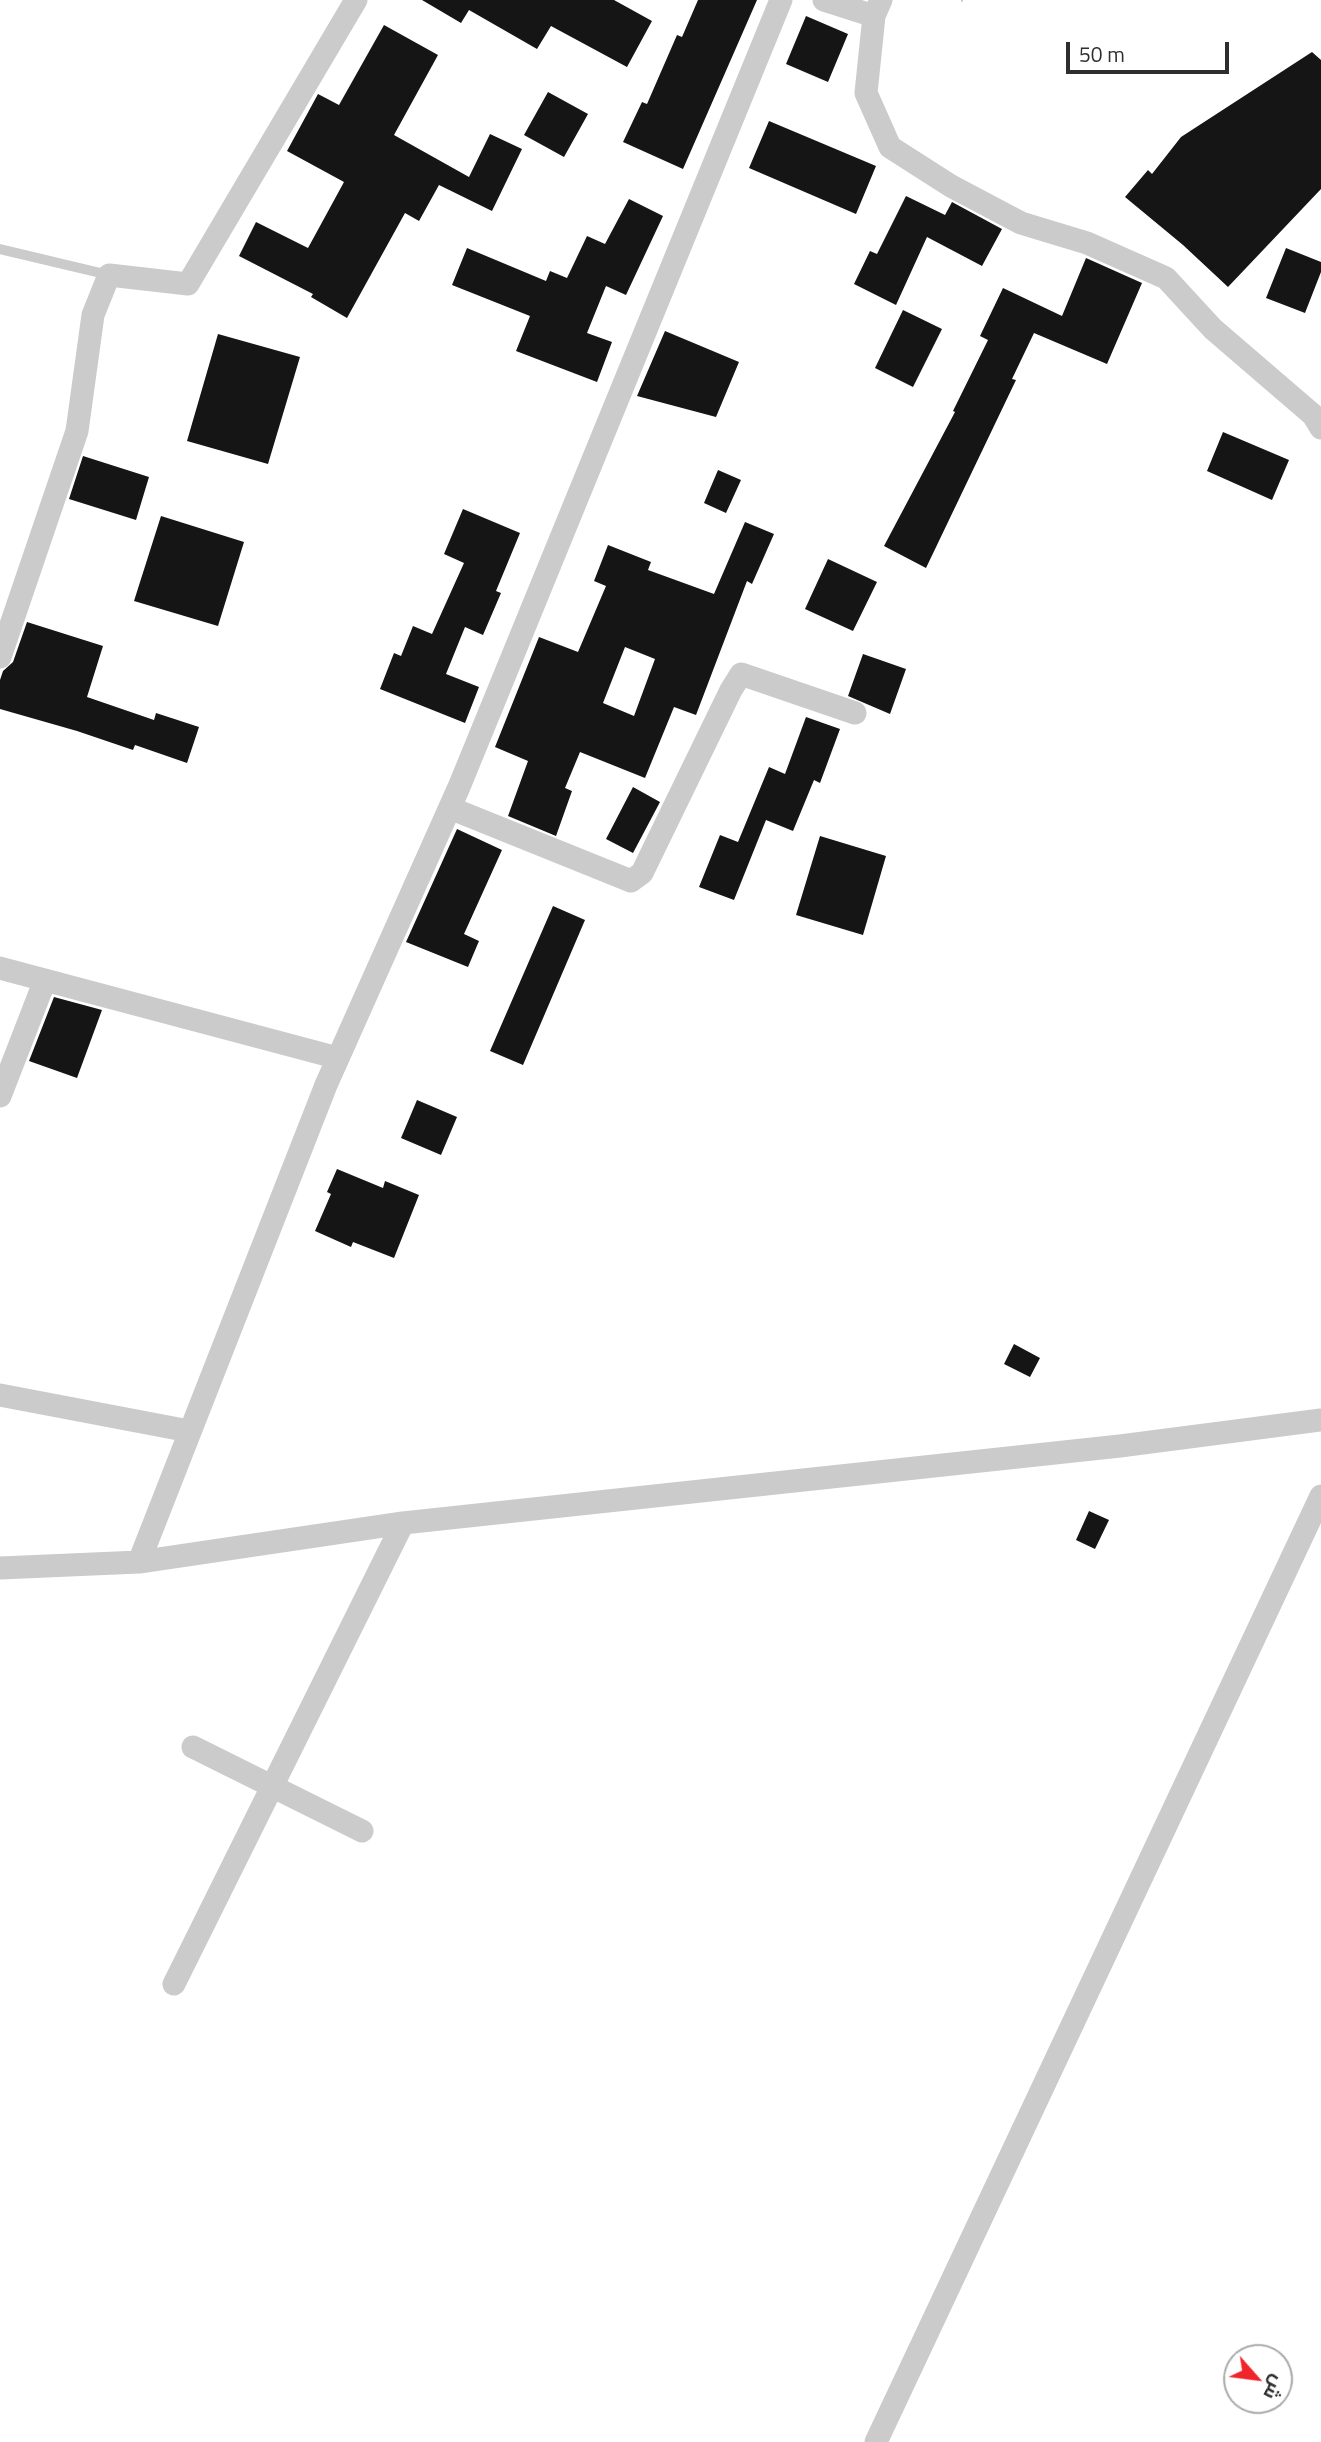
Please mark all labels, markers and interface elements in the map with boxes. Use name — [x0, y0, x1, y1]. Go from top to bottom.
scale bar — [1069, 28, 1232, 72]
text: 50 m — [1079, 38, 1125, 70]
north arrow — [1223, 2344, 1293, 2414]
text: ش — [1257, 2371, 1294, 2406]

